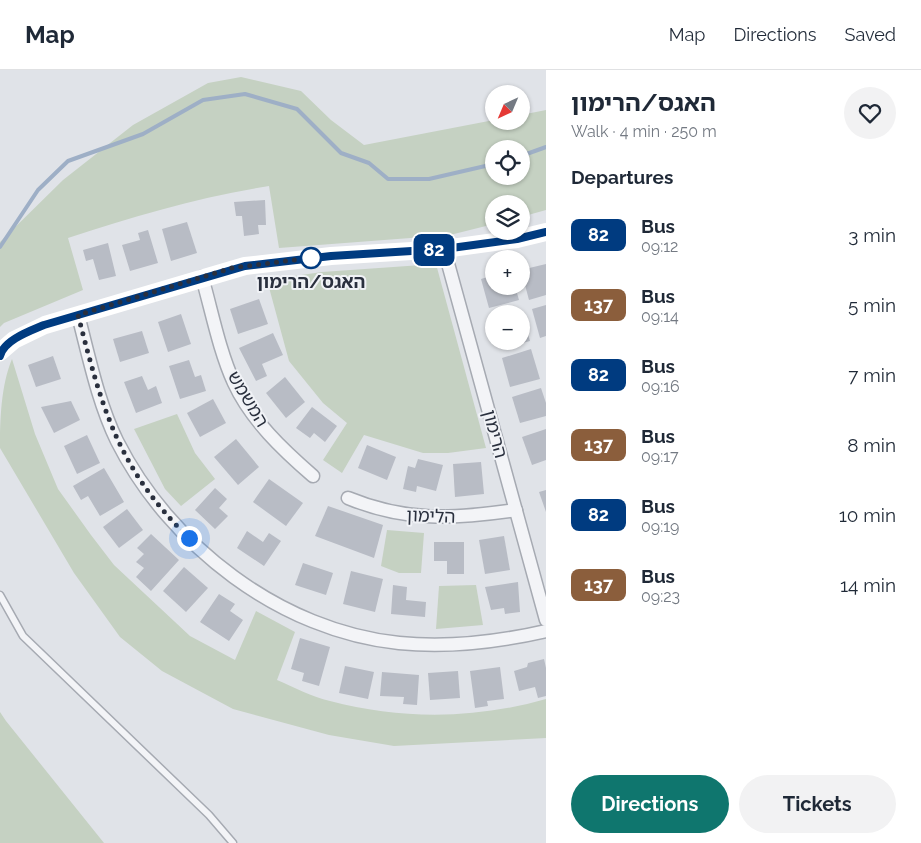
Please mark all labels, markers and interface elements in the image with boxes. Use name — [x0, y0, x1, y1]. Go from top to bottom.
text: Map — [25, 20, 75, 49]
text: Map — [669, 24, 705, 45]
text: Directions — [733, 24, 817, 45]
text: Saved — [845, 24, 896, 45]
north arrow — [485, 85, 530, 130]
map controls — [485, 85, 530, 350]
button: heart — [844, 87, 896, 139]
text: האגס/הרימון — [571, 88, 716, 117]
text: Walk · 4 min · 250 m — [571, 122, 717, 141]
button: locate — [485, 140, 530, 185]
text: Departures — [571, 166, 673, 188]
button: layers — [485, 195, 530, 240]
text: Bus — [641, 215, 675, 237]
text: 82 — [588, 224, 609, 245]
text: 3 min — [848, 224, 896, 246]
line badge: 82 — [412, 234, 456, 266]
text: 09:12 — [641, 237, 678, 256]
text: 82 — [423, 239, 445, 260]
marker: האגס/הרימון — [300, 247, 322, 269]
button: + — [485, 250, 530, 295]
place label: האגס/הרימון — [257, 271, 365, 292]
text: Bus — [641, 285, 675, 307]
text: 137 — [584, 294, 613, 315]
text: 5 min — [848, 294, 896, 316]
button: − — [485, 305, 530, 350]
text: 09:14 — [641, 307, 679, 326]
text: Bus — [641, 355, 675, 377]
text: 82 — [588, 364, 609, 385]
text: 7 min — [848, 364, 896, 386]
street label: המשמש — [224, 367, 273, 430]
text: 09:16 — [641, 377, 680, 396]
street label: הרימון — [479, 407, 512, 460]
text: Bus — [641, 425, 675, 447]
text: 137 — [584, 434, 613, 455]
text: 8 min — [847, 434, 896, 456]
text: 09:17 — [641, 447, 679, 466]
text: Bus — [641, 495, 675, 517]
street label: הלימון — [406, 504, 456, 527]
text: 82 — [588, 504, 609, 525]
text: 10 min — [839, 504, 896, 526]
text: 09:19 — [641, 517, 679, 536]
your location — [177, 526, 202, 551]
text: Bus — [641, 565, 675, 587]
text: 137 — [584, 574, 613, 595]
text: 14 min — [840, 574, 896, 596]
text: 09:23 — [641, 587, 680, 606]
button: Directions — [571, 775, 729, 833]
button: Tickets — [739, 775, 896, 833]

